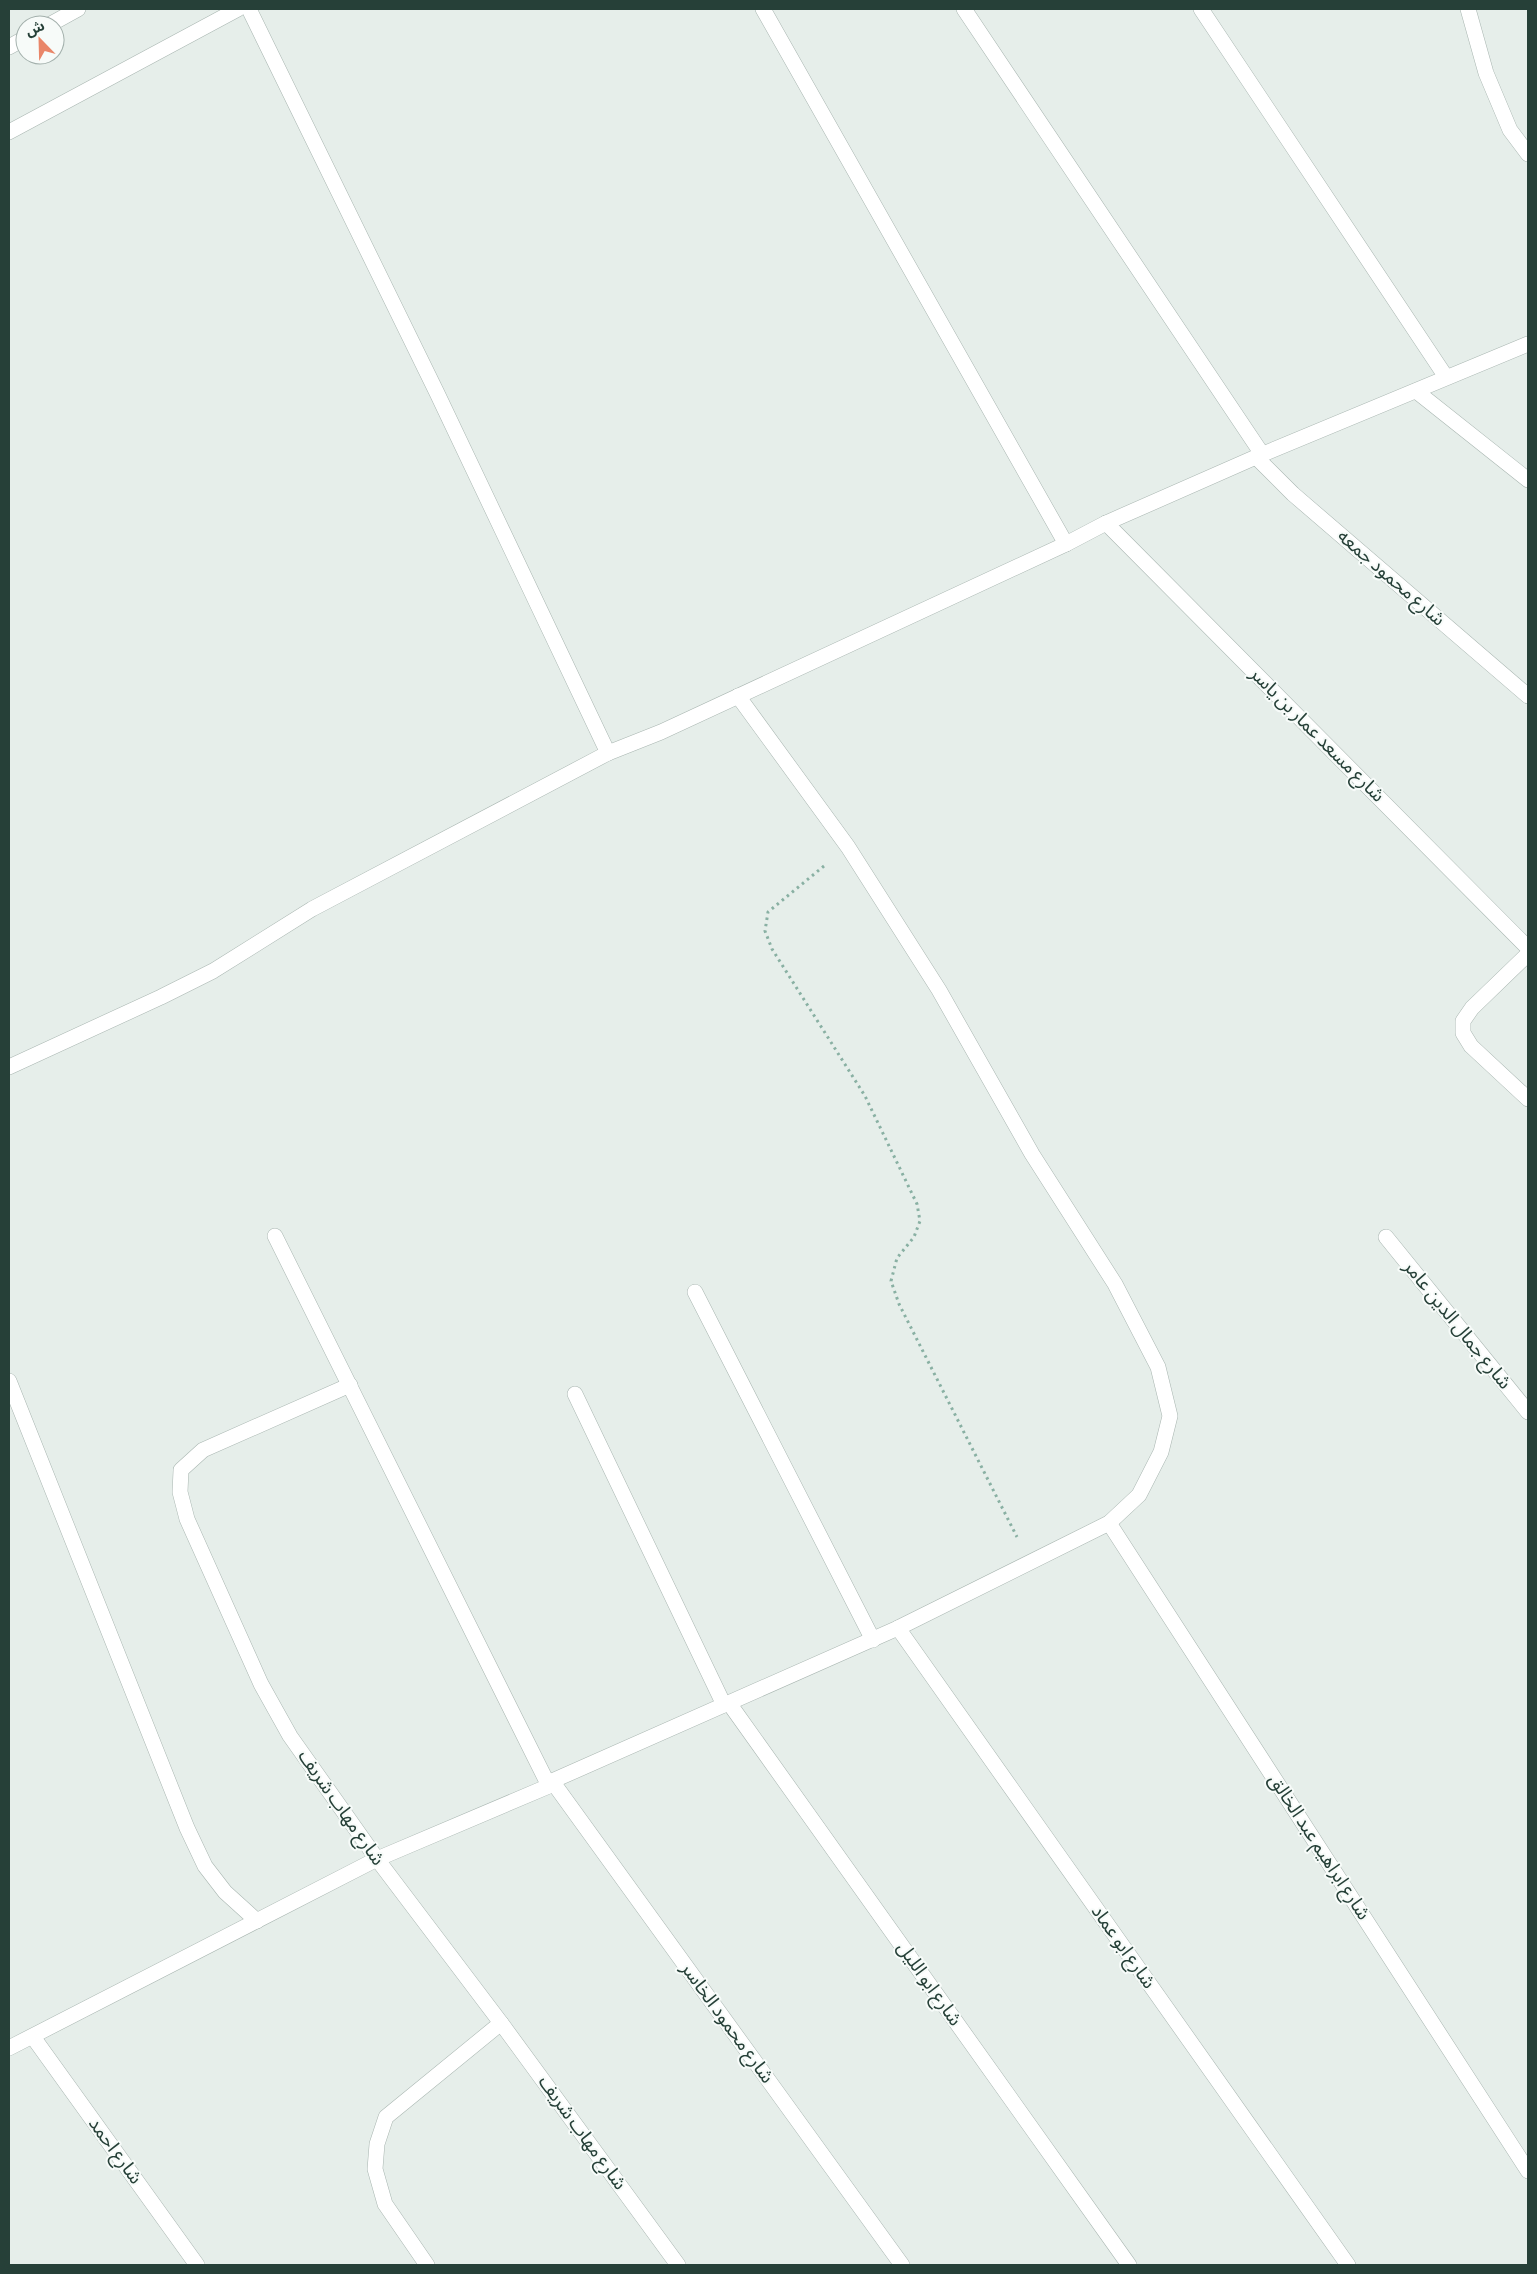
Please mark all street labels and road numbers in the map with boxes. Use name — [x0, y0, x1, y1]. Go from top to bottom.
street label: شارع محمود جمعه — [1332, 526, 1448, 632]
street label: شارع مسعد عمار بن ياسر — [1243, 663, 1388, 808]
street label: شارع جمال الدين عامر — [1397, 1256, 1514, 1395]
street label: شارع مهاب شريف — [292, 1747, 388, 1871]
street label: شارع ابراهيم عبد الخالق — [1261, 1771, 1373, 1926]
street label: شارع ابو عماد — [1085, 1902, 1159, 1994]
street label: شارع ابو الليل — [891, 1938, 965, 2031]
street label: شارع محمود الخاسر — [674, 1958, 777, 2089]
street label: شارع مهاب شريف — [532, 2073, 630, 2195]
street label: شارع احمد — [82, 2114, 145, 2189]

